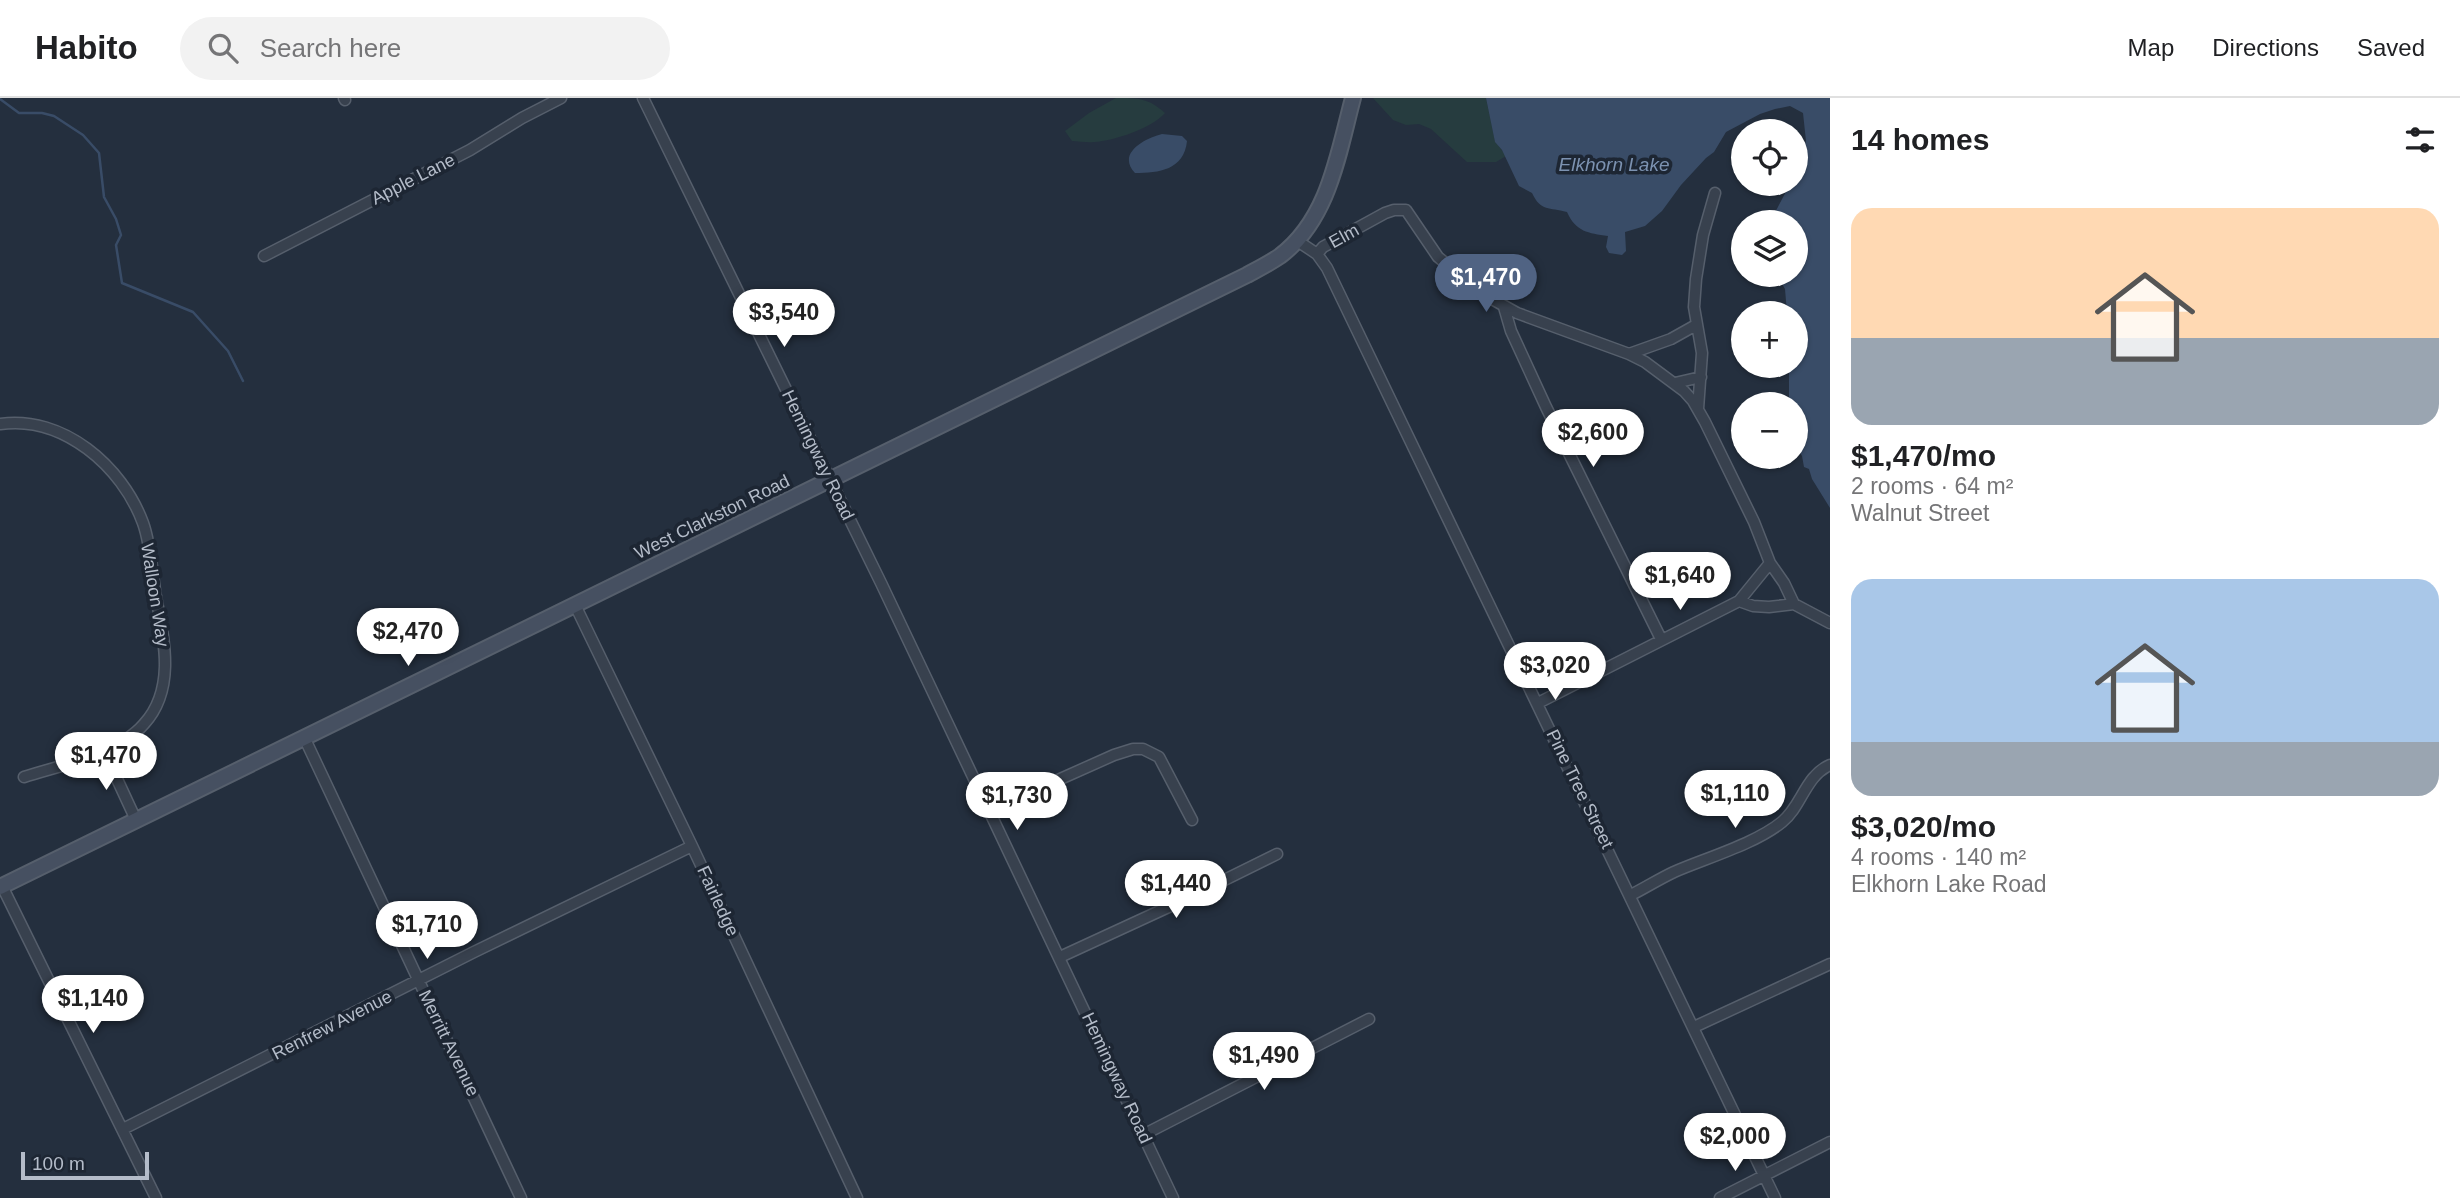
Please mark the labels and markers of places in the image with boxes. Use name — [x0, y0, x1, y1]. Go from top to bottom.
pin: $1,470 — [1429, 254, 1543, 314]
pin: $3,540 — [727, 289, 841, 349]
pin: $2,600 — [1536, 410, 1650, 469]
pin: $1,640 — [1623, 552, 1737, 612]
pin: $2,470 — [351, 608, 465, 668]
pin: $3,020 — [1498, 642, 1612, 702]
pin: $1,470 — [49, 732, 163, 792]
pin: $1,110 — [1678, 770, 1792, 830]
pin: $1,730 — [960, 772, 1074, 832]
pin: $1,440 — [1119, 860, 1233, 920]
pin: $1,710 — [370, 902, 484, 961]
pin: $1,140 — [36, 976, 150, 1035]
pin: $1,490 — [1207, 1032, 1321, 1092]
pin: $2,000 — [1678, 1114, 1792, 1173]

